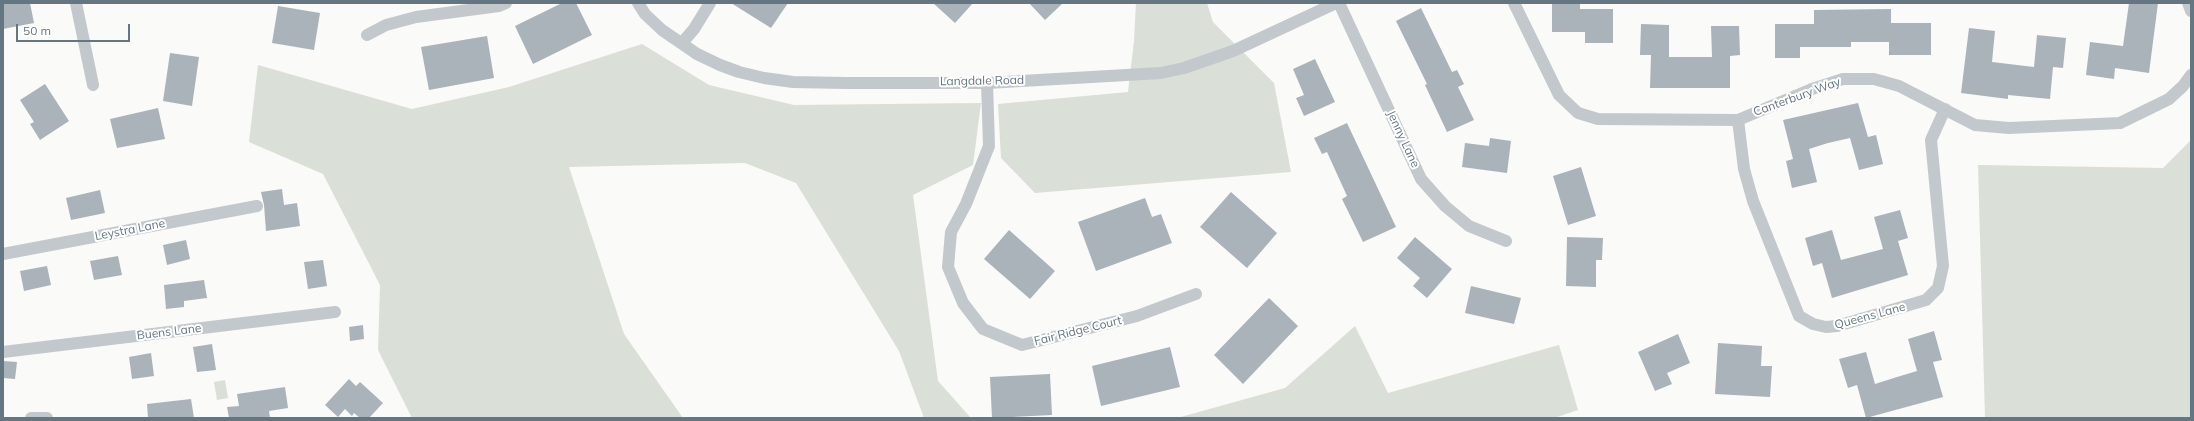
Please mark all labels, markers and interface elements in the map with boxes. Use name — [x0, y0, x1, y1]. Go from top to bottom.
scale bar — [18, 16, 132, 42]
text: 50 m — [23, 23, 51, 38]
street label: Langdale Road — [940, 73, 1024, 89]
street label: Canterbury Way — [1751, 75, 1843, 119]
street label: Jenny Lane — [1384, 108, 1422, 170]
street label: Leystra Lane — [94, 216, 166, 244]
street label: Queens Lane — [1833, 300, 1907, 332]
street label: Fair Ridge Court — [1033, 313, 1123, 349]
street label: Buens Lane — [136, 321, 202, 343]

